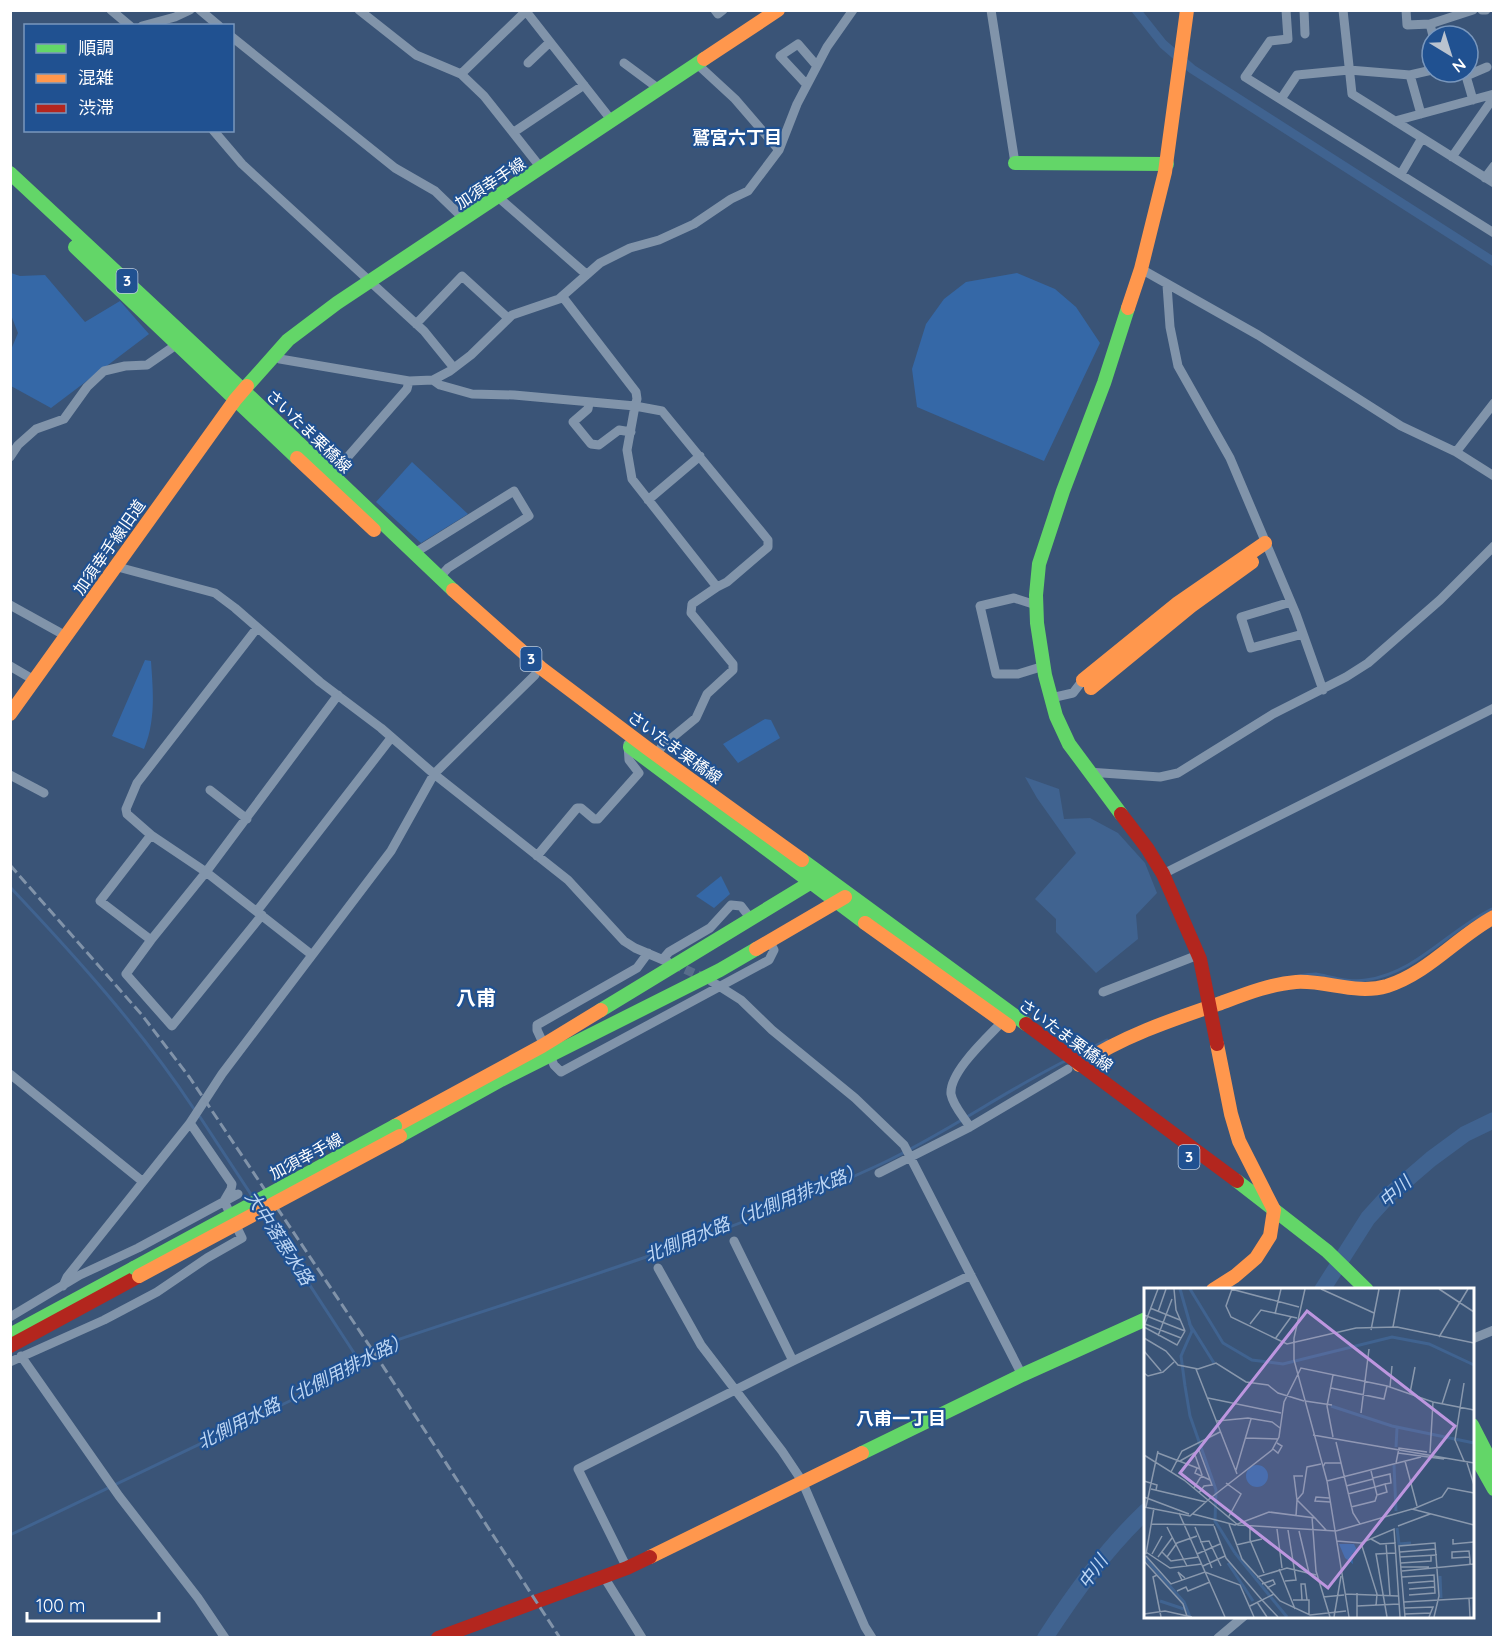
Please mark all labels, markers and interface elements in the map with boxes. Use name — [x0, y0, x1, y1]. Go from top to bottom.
legend — [24, 24, 234, 132]
north arrow — [1420, 24, 1480, 84]
text: 順調 — [78, 36, 114, 59]
text: N — [1448, 54, 1470, 77]
text: 混雑 — [78, 66, 114, 89]
text: 渋滞 — [78, 96, 114, 119]
district label: 鷲宮六丁目 — [692, 126, 782, 149]
street label: 加須幸手線 — [451, 153, 529, 213]
road number: 3 — [116, 269, 138, 293]
street label: さいたま栗橋線 — [262, 385, 356, 477]
street label: 加須幸手線旧道 — [69, 495, 149, 599]
road number: 3 — [520, 647, 542, 671]
street label: さいたま栗橋線 — [624, 706, 726, 788]
district label: 八甫 — [456, 985, 496, 1010]
street label: さいたま栗橋線 — [1015, 994, 1117, 1076]
street label: 加須幸手線 — [266, 1128, 346, 1184]
road number: 3 — [1178, 1145, 1200, 1169]
water label: 北側用水路（北側用排水路） — [641, 1158, 867, 1267]
water label: 中川 — [1374, 1170, 1417, 1212]
water label: 大中落悪水路 — [240, 1186, 320, 1291]
inset map — [1144, 1288, 1474, 1618]
water label: 北側用水路（北側用排水路） — [193, 1327, 412, 1454]
district label: 八甫一丁目 — [856, 1407, 946, 1430]
water label: 中川 — [1073, 1549, 1114, 1593]
scale bar — [27, 1585, 159, 1623]
text: 100 m — [36, 1594, 85, 1617]

